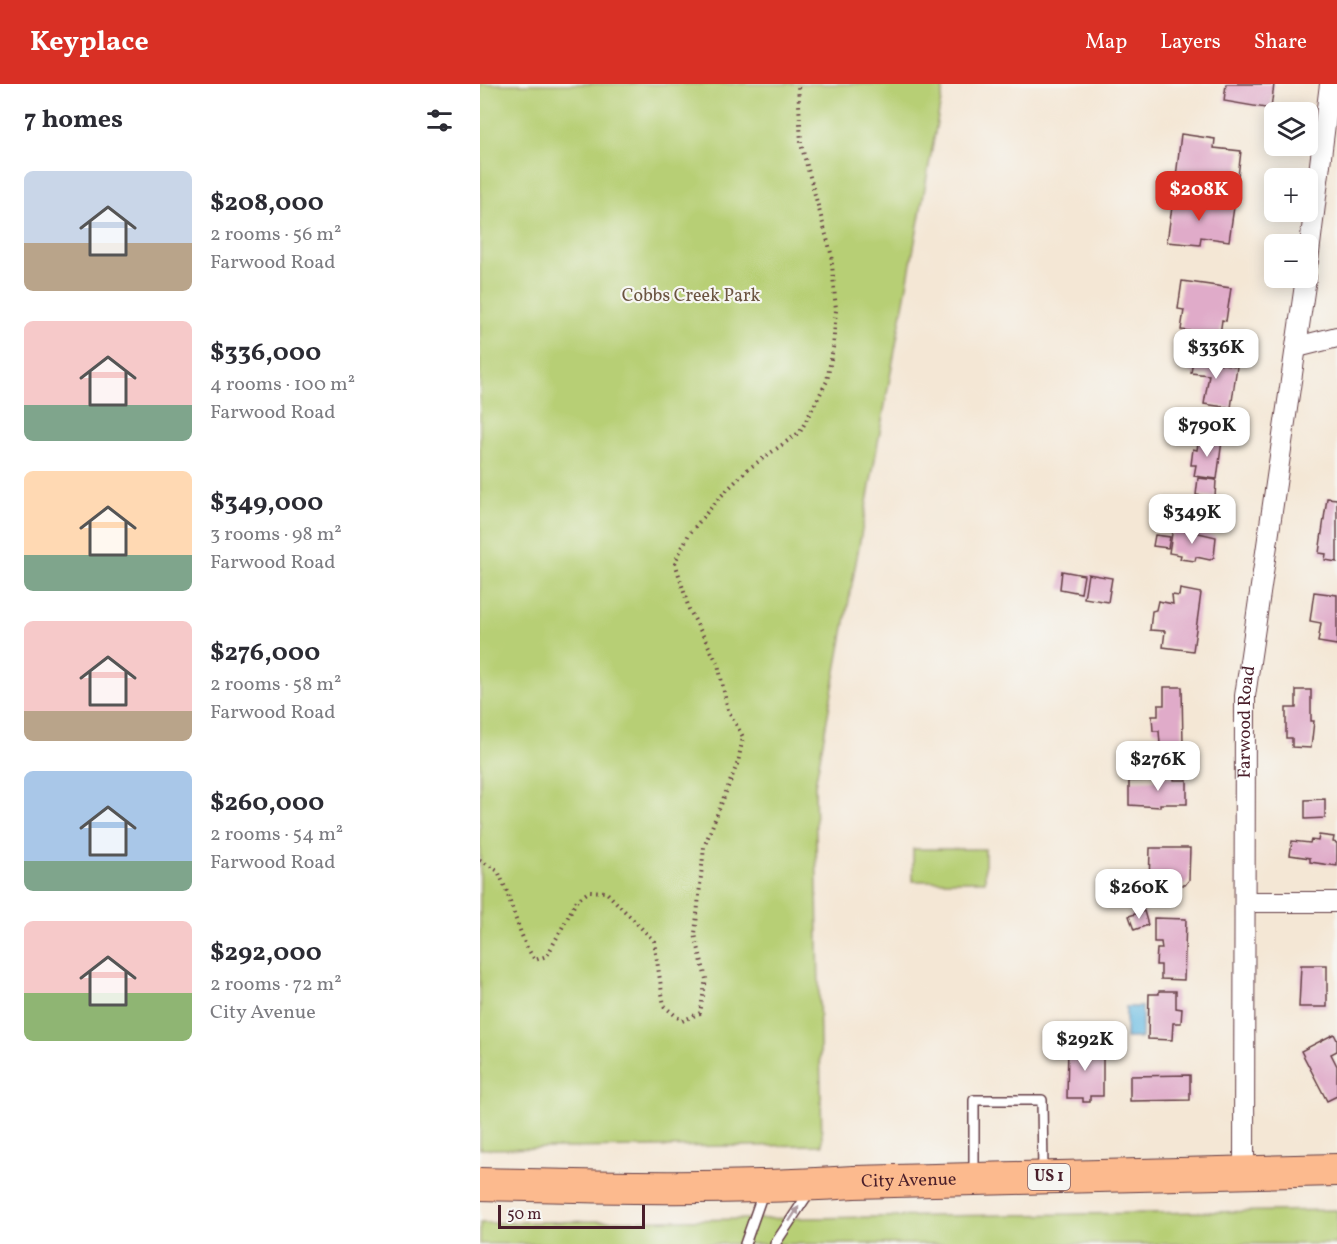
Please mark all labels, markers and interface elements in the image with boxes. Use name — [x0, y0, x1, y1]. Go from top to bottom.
text: Keyplace — [30, 23, 149, 62]
text: Map — [1085, 28, 1127, 57]
text: Layers — [1160, 28, 1221, 57]
text: Share — [1254, 28, 1307, 57]
text: 7 homes — [24, 102, 123, 138]
map controls — [1264, 102, 1318, 288]
button: layers — [1264, 102, 1318, 156]
icon: filters — [423, 104, 456, 137]
button: + — [1264, 168, 1318, 222]
pin: $208K — [1157, 171, 1241, 222]
text: $208K — [1169, 176, 1229, 204]
text: $208,000 — [210, 185, 324, 221]
icon: home — [72, 195, 144, 267]
text: 2 rooms · 56 m² — [210, 221, 341, 249]
button: − — [1264, 234, 1318, 288]
text: Farwood Road — [210, 249, 336, 277]
park label: Cobbs Creek Park — [622, 284, 760, 309]
pin: $336K — [1174, 329, 1258, 380]
text: $336K — [1188, 334, 1244, 362]
text: $336,000 — [210, 335, 321, 371]
icon: home — [72, 345, 144, 417]
text: 4 rooms · 100 m² — [210, 371, 355, 399]
text: Farwood Road — [210, 399, 336, 427]
pin: $790K — [1165, 407, 1249, 458]
text: $790K — [1178, 412, 1236, 440]
text: $349,000 — [210, 485, 323, 521]
pin: $349K — [1150, 494, 1234, 545]
icon: home — [72, 495, 144, 567]
text: $349K — [1163, 499, 1221, 527]
text: 3 rooms · 98 m² — [210, 521, 342, 549]
text: Farwood Road — [210, 549, 336, 577]
text: $276,000 — [210, 635, 320, 671]
icon: home — [72, 645, 144, 717]
street label: Farwood Road — [1232, 664, 1262, 779]
text: 2 rooms · 58 m² — [210, 671, 341, 699]
text: Farwood Road — [210, 699, 336, 727]
pin: $276K — [1116, 741, 1200, 792]
text: $276K — [1130, 746, 1186, 774]
text: $260,000 — [210, 785, 324, 821]
icon: home — [72, 795, 144, 867]
text: 2 rooms · 54 m² — [210, 821, 343, 849]
text: Farwood Road — [210, 849, 336, 877]
pin: $260K — [1097, 869, 1181, 920]
text: $260K — [1109, 874, 1169, 902]
text: $292,000 — [210, 935, 322, 971]
icon: home — [72, 945, 144, 1017]
text: 2 rooms · 72 m² — [210, 971, 342, 999]
text: City Avenue — [210, 999, 316, 1027]
pin: $292K — [1043, 1021, 1127, 1072]
text: $292K — [1056, 1026, 1114, 1054]
road number: US 1 — [1028, 1164, 1070, 1190]
street label: City Avenue — [861, 1167, 957, 1194]
scale bar — [498, 1202, 645, 1230]
text: 50 m — [507, 1204, 541, 1226]
one-way arrow — [789, 1206, 800, 1222]

